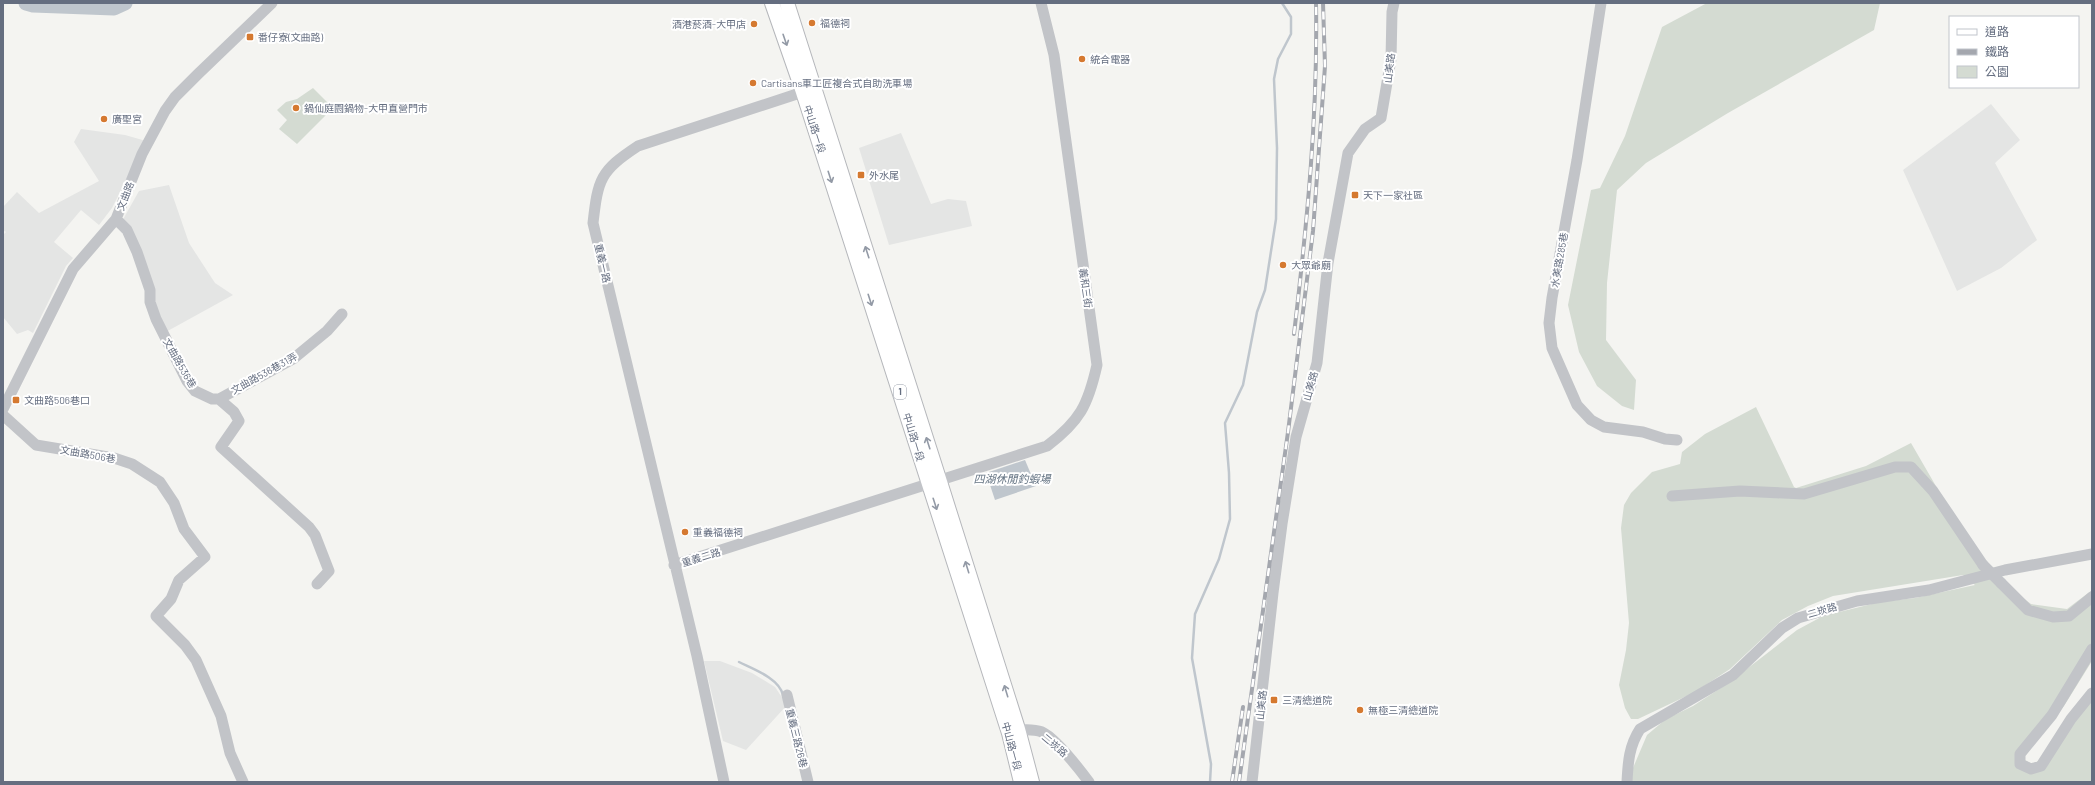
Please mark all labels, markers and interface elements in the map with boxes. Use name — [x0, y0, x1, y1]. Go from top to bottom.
legend — [1949, 16, 2079, 88]
place label: 福德祠 — [820, 17, 850, 29]
place label: 酒港菸酒-大甲店 — [672, 18, 746, 30]
marker: 福德祠 — [807, 18, 817, 28]
marker: 酒港菸酒-大甲店 — [749, 19, 759, 29]
text: 道路 — [1985, 24, 2009, 38]
place label: 番仔寮(文曲路) — [258, 31, 324, 43]
marker: 番仔寮(文曲路) — [245, 32, 255, 42]
one-way arrow — [782, 33, 789, 46]
text: 鐵路 — [1985, 44, 2009, 58]
street label: 山美路 — [1381, 52, 1397, 84]
place label: 統合電器 — [1090, 53, 1130, 65]
marker: 統合電器 — [1077, 54, 1087, 64]
text: 公園 — [1985, 64, 2009, 78]
place label: Cartisans車工匠複合式自助洗車場 — [761, 77, 912, 89]
marker: Cartisans車工匠複合式自助洗車場 — [748, 78, 758, 88]
place label: 鍋仙庭園鍋物-大甲直營門市 — [304, 102, 428, 114]
marker: 鍋仙庭園鍋物-大甲直營門市 — [291, 103, 301, 113]
street label: 中山路一段 — [802, 103, 828, 155]
place label: 廣聖宮 — [112, 113, 142, 125]
marker: 廣聖宮 — [99, 114, 109, 124]
place label: 外水尾 — [869, 169, 899, 181]
one-way arrow — [827, 170, 835, 182]
marker: 外水尾 — [856, 170, 866, 180]
street label: 文曲路 — [114, 180, 136, 212]
place label: 天下一家社區 — [1363, 189, 1423, 201]
marker: 天下一家社區 — [1350, 190, 1360, 200]
street label: 水美路285巷 — [1548, 232, 1570, 288]
street label: 重義一路 — [593, 242, 613, 284]
one-way arrow — [863, 246, 870, 259]
place label: 大眾爺廟 — [1291, 259, 1331, 271]
marker: 大眾爺廟 — [1278, 260, 1288, 270]
street label: 義和三街 — [1077, 267, 1095, 309]
one-way arrow — [867, 294, 874, 307]
street label: 文曲路536巷 — [161, 336, 199, 390]
street label: 文曲路536巷31弄 — [229, 350, 299, 396]
street label: 山美路 — [1300, 370, 1320, 402]
road number: 1 — [894, 385, 906, 399]
place label: 文曲路506巷口 — [24, 394, 90, 406]
marker: 文曲路506巷口 — [11, 395, 21, 405]
street label: 中山路一段 — [901, 411, 927, 463]
one-way arrow — [924, 436, 931, 449]
street label: 文曲路506巷 — [59, 443, 117, 465]
water label: 四湖休閒釣蝦場 — [974, 472, 1052, 485]
one-way arrow — [932, 498, 939, 511]
place label: 重義福德祠 — [693, 526, 743, 538]
marker: 重義福德祠 — [680, 527, 690, 537]
street label: 重義二路 — [680, 545, 722, 569]
one-way arrow — [963, 560, 970, 573]
street label: 二崁路 — [1806, 600, 1838, 620]
one-way arrow — [1002, 684, 1009, 697]
street label: 山美路 — [1253, 689, 1269, 721]
place label: 三清總道院 — [1282, 694, 1332, 706]
marker: 三清總道院 — [1269, 695, 1279, 705]
place label: 無極三清總道院 — [1368, 704, 1438, 716]
marker: 無極三清總道院 — [1355, 705, 1365, 715]
street label: 重義三路26巷 — [784, 707, 810, 769]
street label: 中山路一段 — [1000, 720, 1024, 772]
street label: 二崁路 — [1040, 731, 1070, 759]

